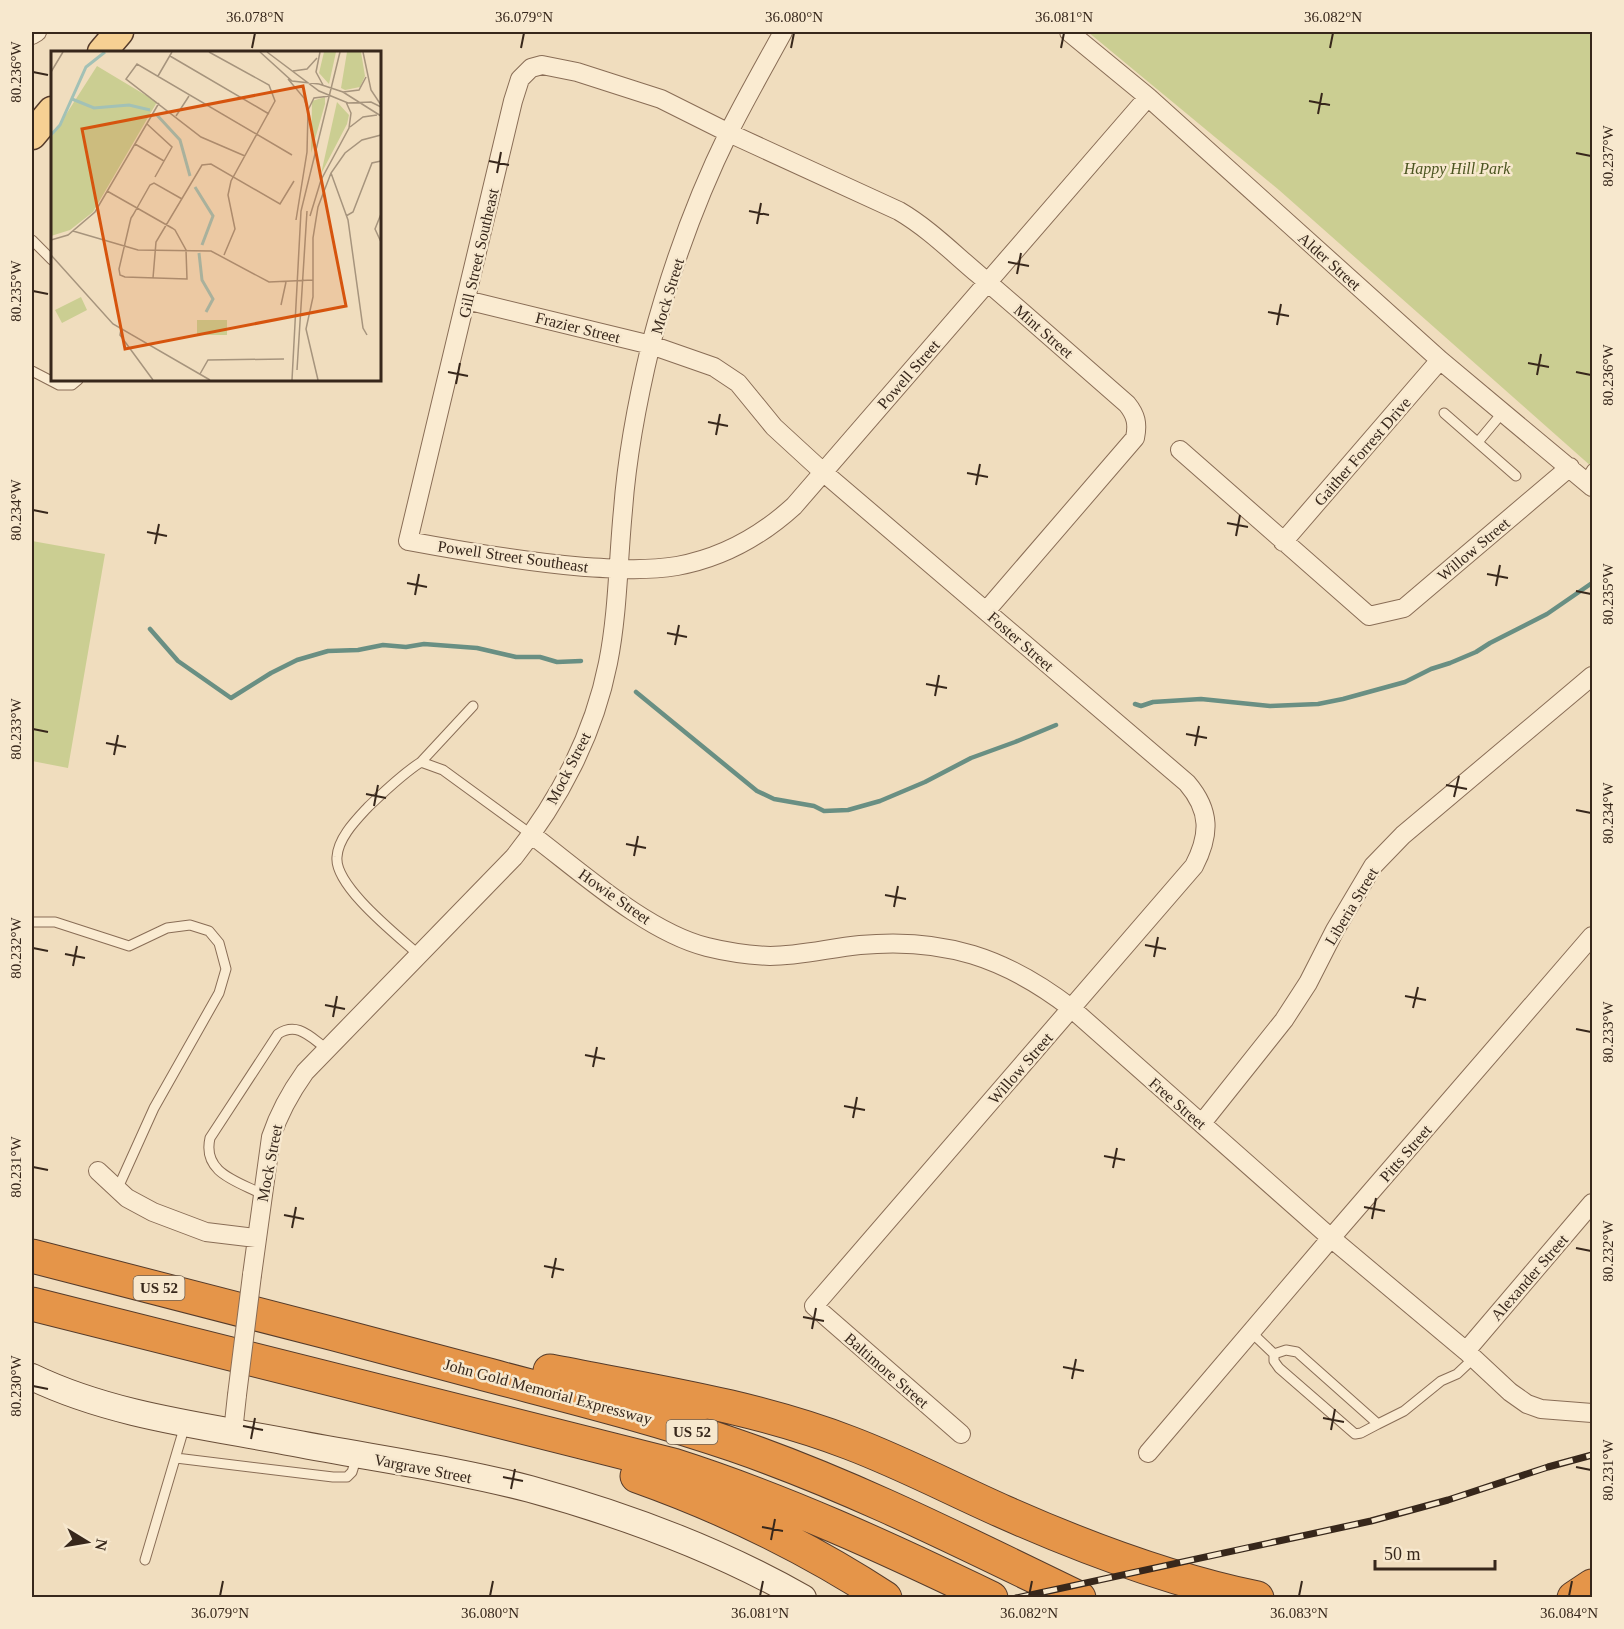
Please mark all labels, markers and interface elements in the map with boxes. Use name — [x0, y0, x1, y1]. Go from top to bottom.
text: 36.078°N — [226, 9, 284, 25]
text: 36.079°N — [495, 9, 553, 25]
text: 36.080°N — [765, 9, 823, 25]
text: 36.081°N — [1035, 9, 1093, 25]
text: 36.082°N — [1304, 9, 1362, 25]
text: 80.236°W — [8, 40, 24, 103]
inset map — [51, 51, 381, 381]
text: 80.237°W — [1600, 124, 1616, 187]
park label: Happy Hill Park — [1403, 160, 1511, 178]
street label: Gill Street Southeast — [455, 186, 502, 320]
street label: Alder Street — [1295, 229, 1365, 294]
street label: Mock Street — [648, 256, 687, 336]
text: 80.235°W — [8, 259, 24, 322]
street label: Mint Street — [1011, 301, 1077, 362]
street label: Frazier Street — [534, 309, 622, 346]
street label: Powell Street — [874, 336, 943, 412]
text: 80.236°W — [1600, 343, 1616, 406]
street label: Gaither Forrest Drive — [1311, 394, 1414, 509]
text: 80.234°W — [8, 478, 24, 541]
street label: Willow Street — [1434, 514, 1513, 584]
street label: Powell Street Southeast — [436, 538, 590, 576]
text: 80.235°W — [1600, 562, 1616, 625]
street label: Foster Street — [984, 608, 1057, 675]
text: 80.233°W — [8, 697, 24, 760]
street label: Mock Street — [543, 729, 594, 807]
text: 80.234°W — [1600, 781, 1616, 844]
street label: Liberia Street — [1322, 864, 1382, 948]
street label: Howie Street — [575, 865, 654, 928]
text: 80.232°W — [8, 916, 24, 979]
text: 80.233°W — [1600, 1000, 1616, 1063]
street label: Willow Street — [985, 1029, 1056, 1107]
street label: Free Street — [1146, 1074, 1210, 1133]
street label: Pitts Street — [1376, 1121, 1435, 1185]
street label: Mock Street — [254, 1122, 285, 1203]
text: 80.231°W — [8, 1135, 24, 1198]
text: 80.232°W — [1600, 1219, 1616, 1282]
street label: Alexander Street — [1488, 1231, 1572, 1324]
road number: US 52 — [134, 1276, 184, 1300]
street label: Baltimore Street — [841, 1329, 932, 1412]
text: 80.230°W — [8, 1354, 24, 1417]
street label: John Gold Memorial Expressway — [442, 1355, 654, 1428]
road number: US 52 — [666, 1420, 718, 1444]
text: 80.231°W — [1600, 1438, 1616, 1501]
street label: Vargrave Street — [373, 1451, 474, 1487]
north arrow — [57, 1512, 117, 1572]
scale bar — [1375, 1533, 1495, 1571]
text: N — [92, 1537, 111, 1552]
text: 50 m — [1384, 1544, 1421, 1564]
text: 36.079°N — [191, 1605, 249, 1621]
text: 36.080°N — [461, 1605, 519, 1621]
text: 36.081°N — [731, 1605, 789, 1621]
text: 36.082°N — [1000, 1605, 1058, 1621]
text: 36.083°N — [1270, 1605, 1328, 1621]
text: 36.084°N — [1540, 1605, 1598, 1621]

